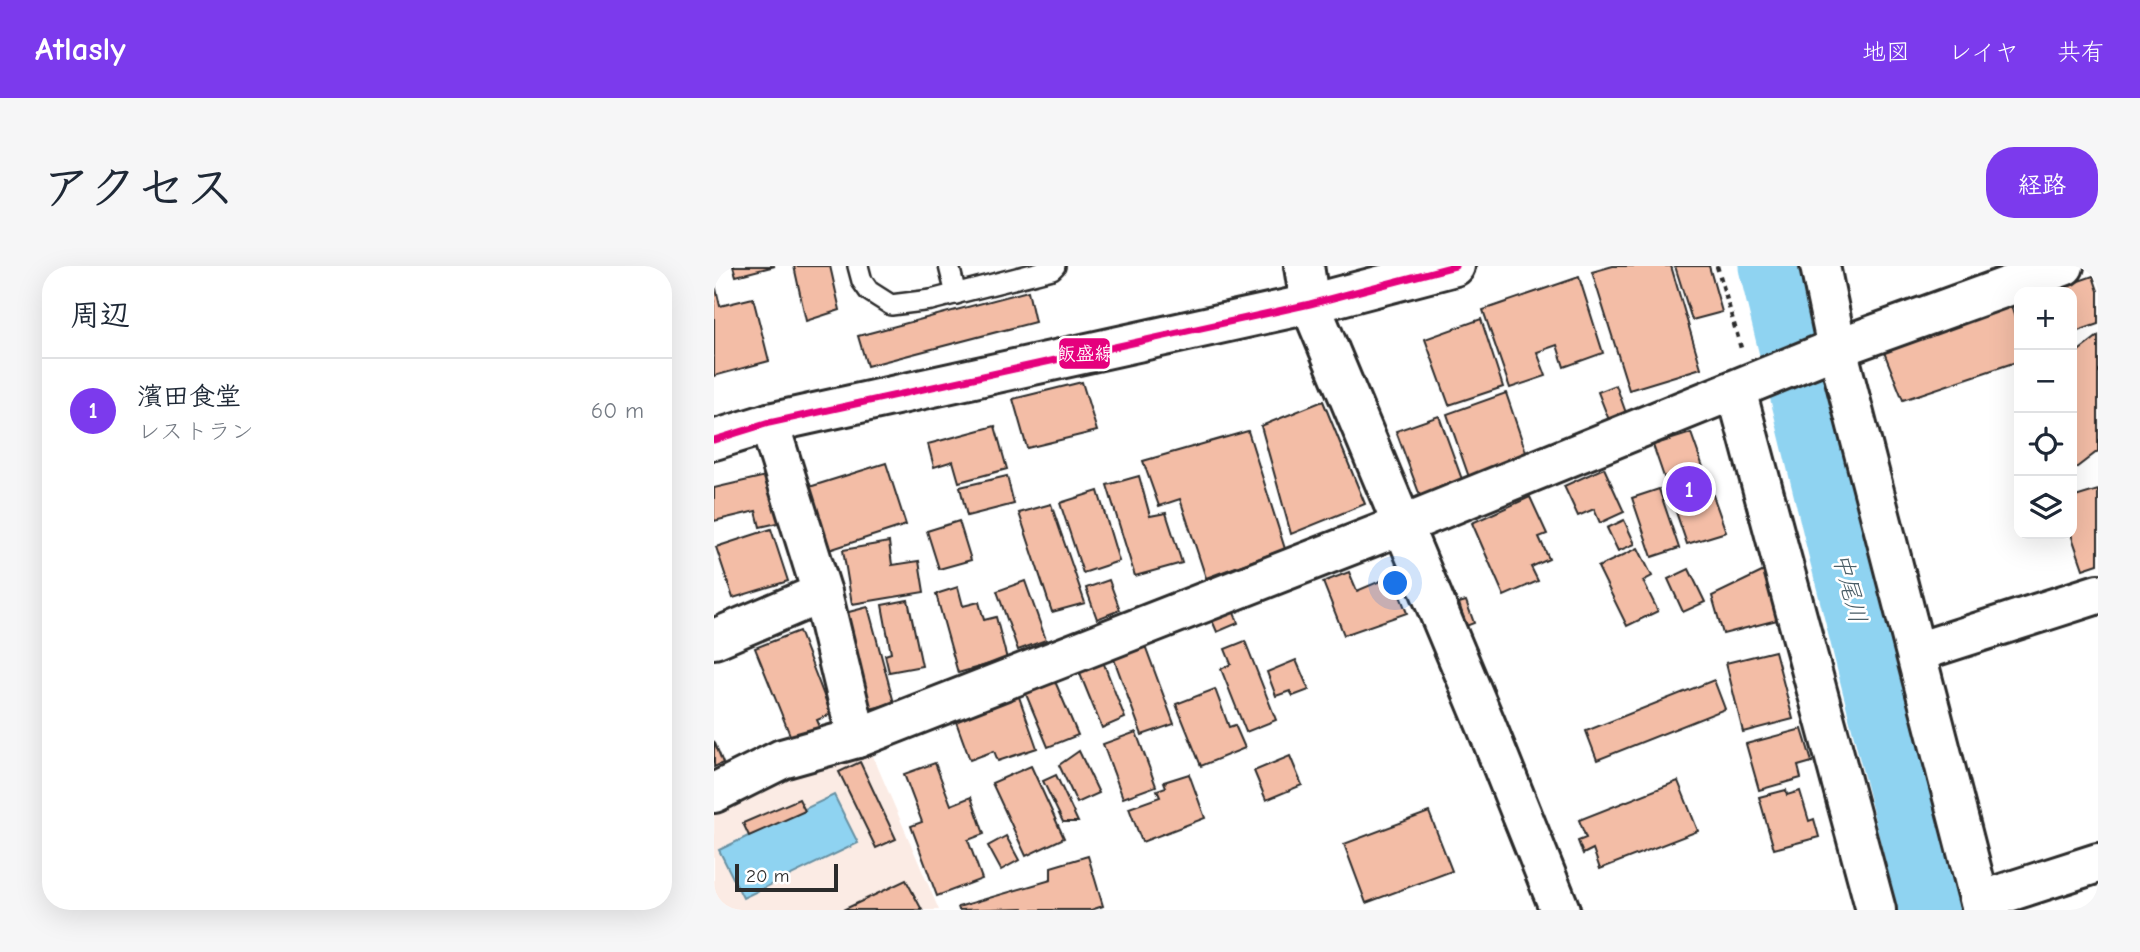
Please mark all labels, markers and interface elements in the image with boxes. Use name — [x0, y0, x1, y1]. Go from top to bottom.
text: Atlasly — [35, 30, 126, 68]
text: 地図 — [1862, 38, 1910, 66]
text: レイヤ — [1948, 38, 2019, 66]
text: 共有 — [2057, 38, 2105, 66]
button: 経路 — [1986, 147, 2098, 218]
text: アクセス — [42, 160, 235, 216]
map controls — [2014, 287, 2077, 539]
button: + — [2014, 287, 2077, 350]
text: 周辺 — [70, 298, 130, 333]
line badge: 飯盛線 — [1058, 337, 1111, 370]
text: 飯盛線 — [1056, 343, 1114, 365]
button: − — [2014, 350, 2077, 413]
text: 濱田食堂 — [137, 382, 241, 412]
text: 1 — [88, 397, 98, 424]
text: 60 m — [591, 397, 644, 424]
button: locate — [2014, 413, 2077, 476]
text: レストラン — [137, 418, 254, 445]
pin: 1 — [1666, 463, 1712, 515]
button: layers — [2014, 476, 2077, 539]
water label: 中尾川 — [1828, 550, 1872, 626]
your location — [1378, 566, 1412, 600]
scale bar — [735, 861, 838, 893]
text: 20 m — [746, 865, 790, 887]

